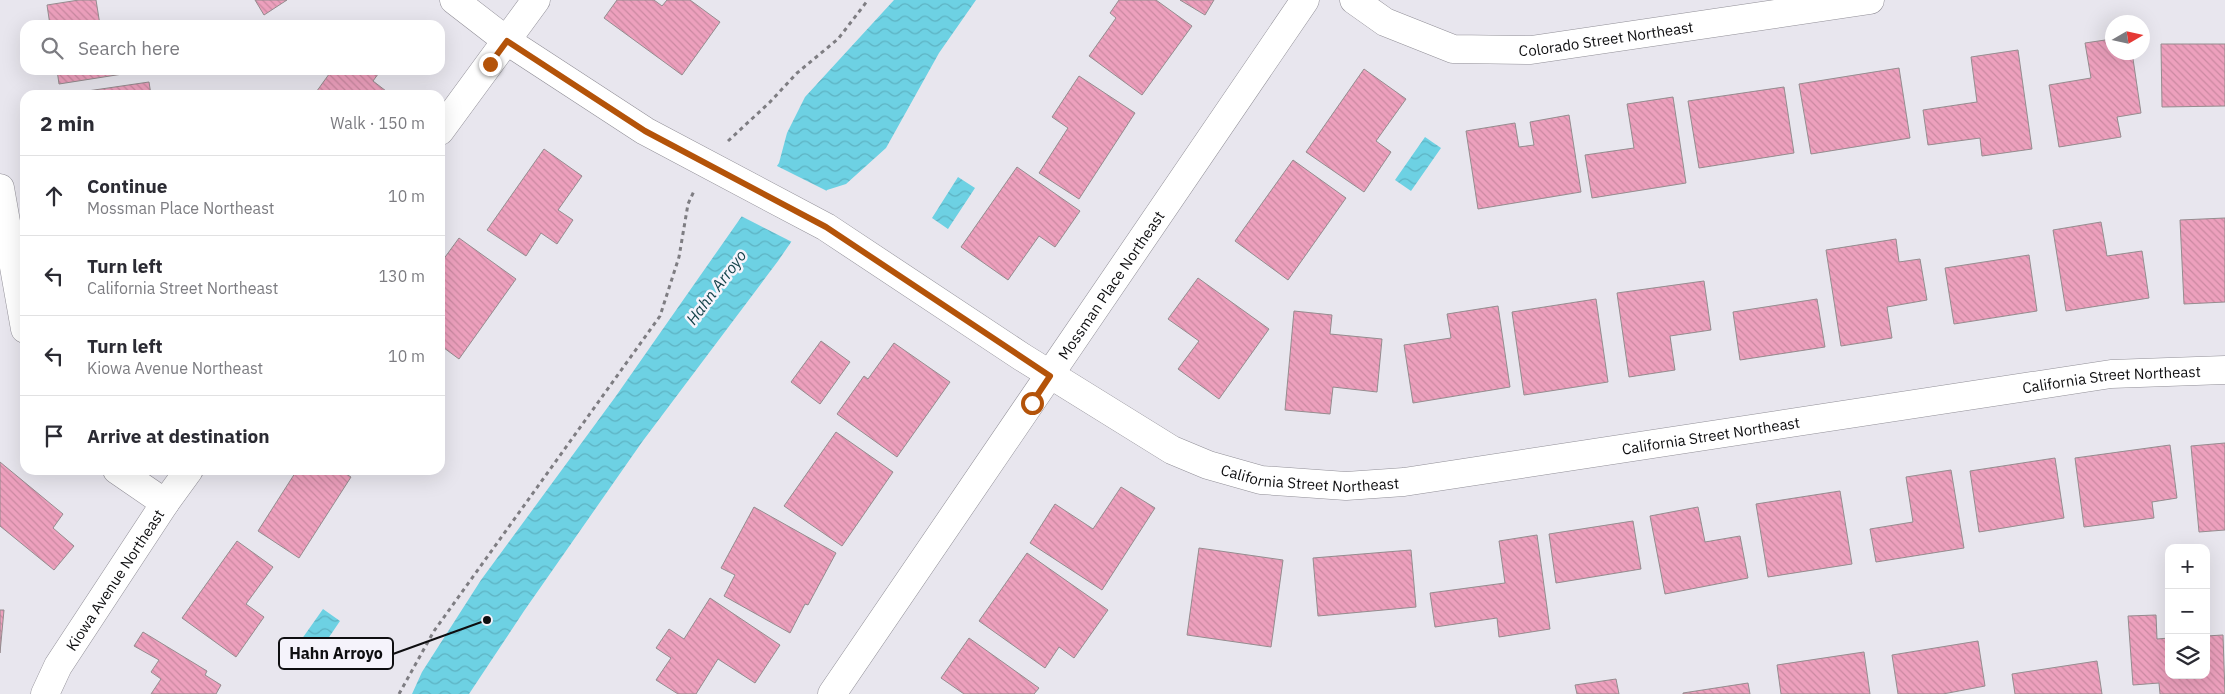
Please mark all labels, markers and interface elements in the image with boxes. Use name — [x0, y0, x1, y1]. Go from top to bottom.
north arrow — [2105, 15, 2150, 60]
street label: Colorado Street Northeast — [1519, 17, 1695, 60]
search box — [20, 20, 445, 75]
icon: search — [38, 34, 66, 62]
text: Search here — [78, 36, 180, 60]
route end — [479, 53, 502, 76]
text: 2 min — [40, 109, 95, 137]
text: Walk · 150 m — [330, 113, 425, 133]
text: Continue — [87, 174, 167, 198]
icon: ahead — [40, 182, 68, 210]
text: 10 m — [388, 186, 425, 206]
text: Mossman Place Northeast — [87, 198, 274, 218]
street label: Mossman Place Northeast — [1053, 207, 1168, 363]
water label: Hahn Arroyo — [681, 245, 751, 328]
text: Turn left — [87, 254, 163, 278]
icon: left — [40, 262, 68, 290]
text: 130 m — [378, 266, 425, 286]
text: California Street Northeast — [87, 278, 278, 298]
text: Turn left — [87, 334, 163, 358]
icon: left — [40, 342, 68, 370]
text: 10 m — [388, 346, 425, 366]
text: Kiowa Avenue Northeast — [87, 358, 263, 378]
street label: California Street Northeast — [2021, 361, 2201, 397]
route start — [1021, 392, 1044, 415]
street label: California Street Northeast — [1620, 412, 1801, 458]
icon: arrive — [40, 422, 68, 450]
text: Arrive at destination — [87, 424, 270, 448]
street label: California Street Northeast — [1219, 460, 1400, 496]
street label: Kiowa Avenue Northeast — [61, 505, 168, 654]
map controls — [2165, 544, 2210, 679]
button: + — [2165, 544, 2210, 589]
button: − — [2165, 589, 2210, 634]
button: layers — [2165, 634, 2210, 679]
callout: Hahn Arroyo — [279, 638, 393, 669]
text: Hahn Arroyo — [289, 643, 383, 663]

